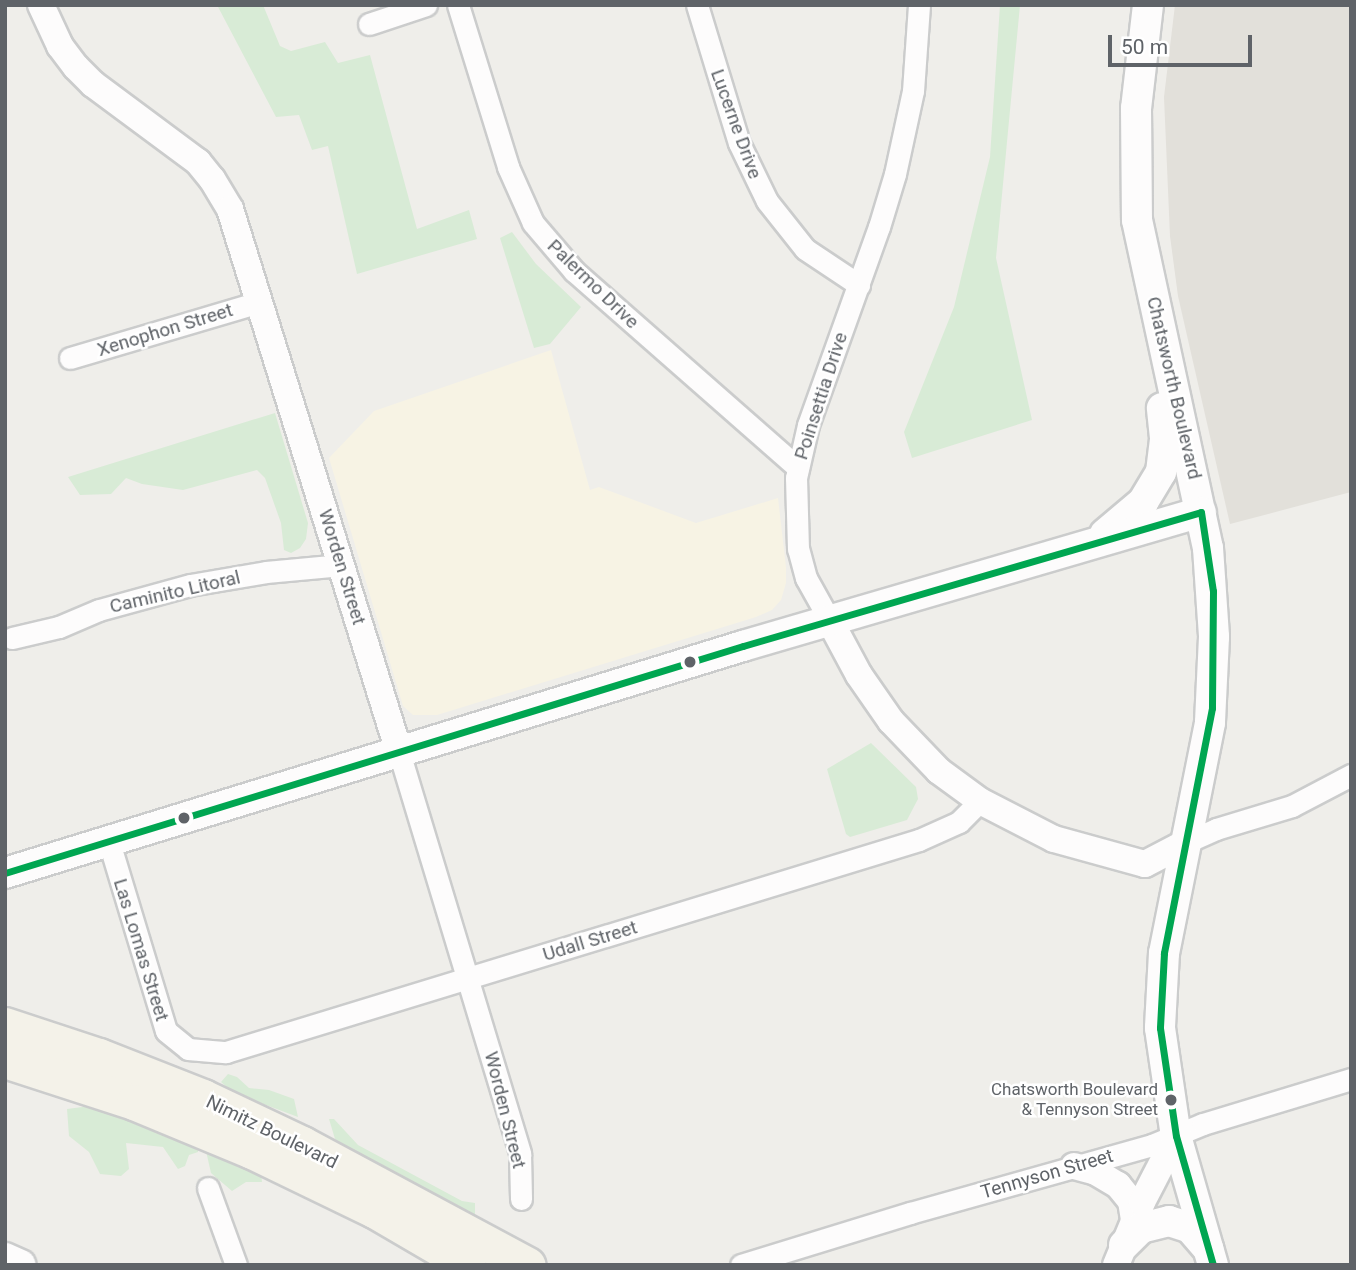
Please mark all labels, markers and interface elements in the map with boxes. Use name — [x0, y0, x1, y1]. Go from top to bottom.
scale bar — [1111, 21, 1254, 65]
text: 50 m — [1121, 35, 1168, 59]
street label: Lucerne Drive — [706, 66, 766, 182]
street label: Palermo Drive — [543, 235, 643, 333]
street label: Chatsworth Boulevard — [1142, 294, 1206, 482]
street label: Xenophon Street — [95, 299, 235, 361]
street label: Poinsettia Drive — [790, 329, 852, 463]
street label: Worden Street — [314, 506, 370, 628]
street label: Caminito Litoral — [107, 566, 243, 618]
unlabelled marker — [683, 655, 697, 669]
unlabelled marker — [177, 811, 191, 825]
street label: Las Lomas Street — [108, 876, 174, 1024]
street label: Udall Street — [540, 916, 640, 966]
street label: Worden Street — [479, 1049, 531, 1171]
place label: Chatsworth Boulevard & Tennyson Street — [991, 1080, 1158, 1120]
street label: Nimitz Boulevard — [202, 1090, 342, 1174]
marker: Chatsworth Boulevard & Tennyson Street — [1164, 1093, 1178, 1107]
street label: Tennyson Street — [978, 1144, 1116, 1204]

